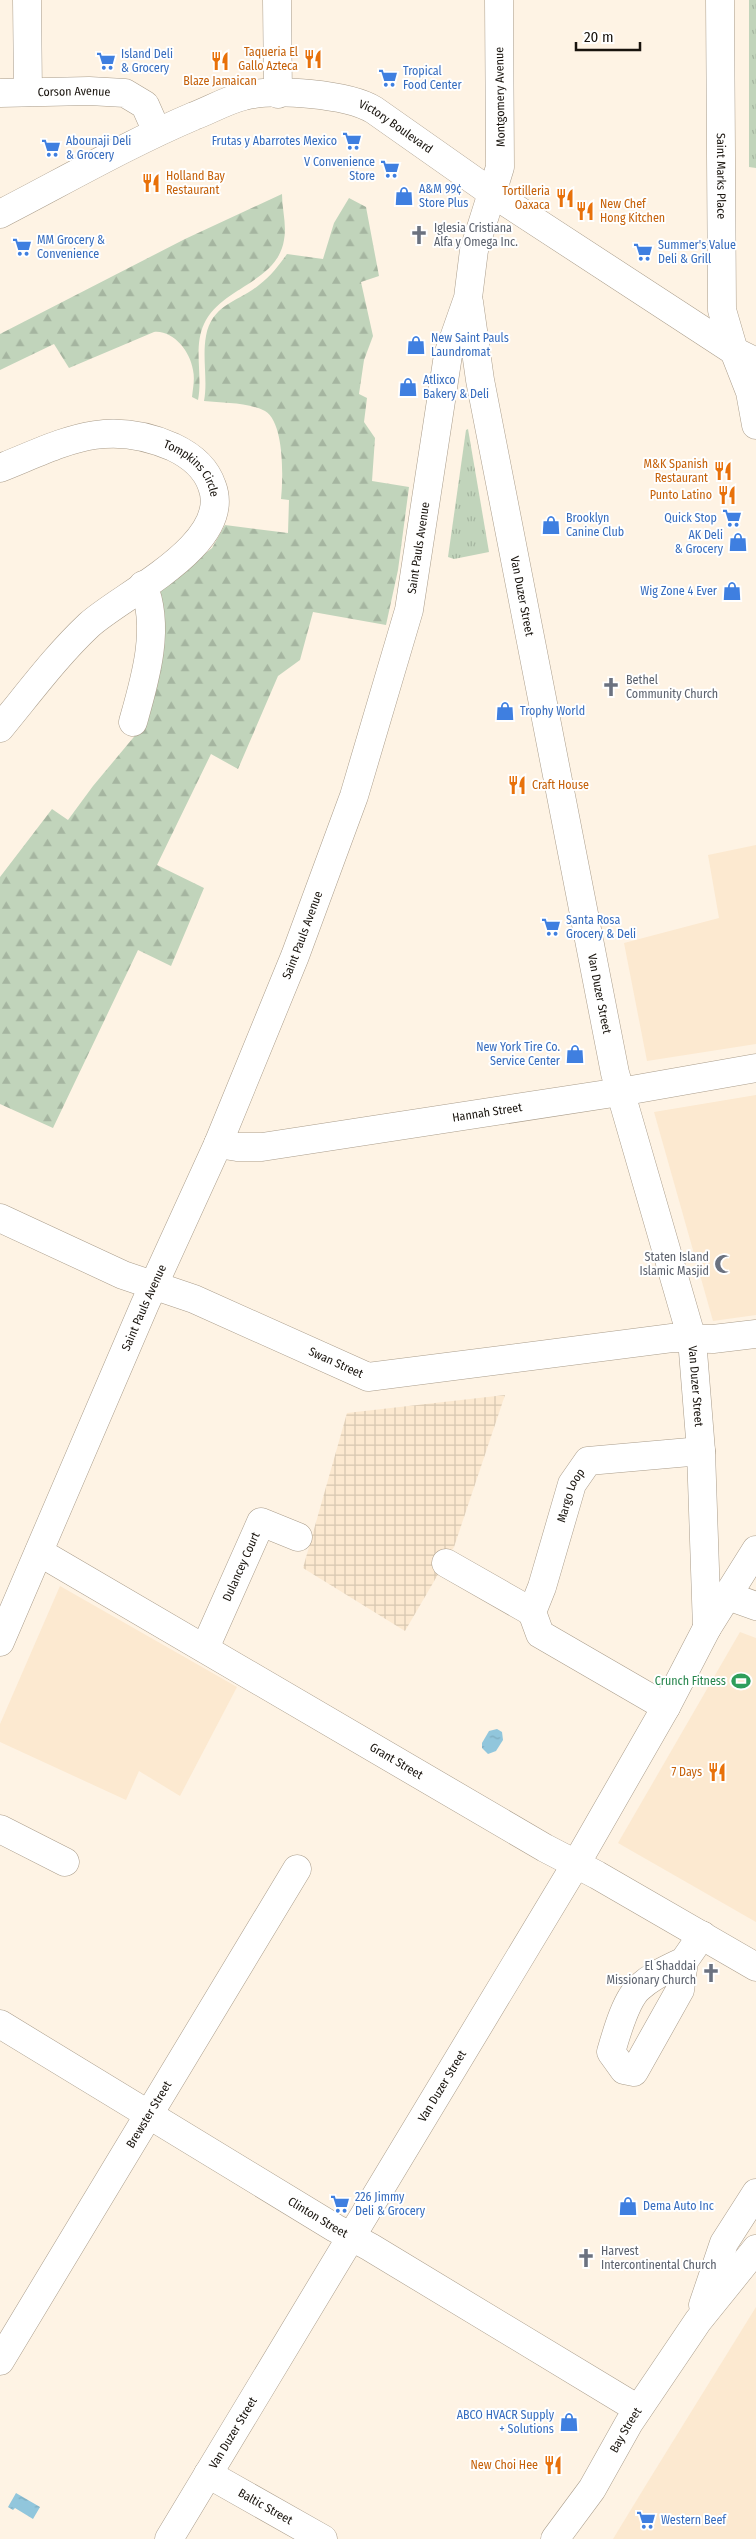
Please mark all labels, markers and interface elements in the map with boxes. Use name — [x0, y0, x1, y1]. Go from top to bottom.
scale bar — [576, 20, 640, 52]
text: 20 m — [584, 28, 614, 46]
place label: Taqueria El Gallo Azteca — [238, 45, 298, 73]
place label: Island Deli & Grocery — [121, 47, 173, 75]
street label: Montgomery Avenue — [492, 47, 508, 147]
restaurant icon: Taqueria El Gallo Azteca — [302, 48, 324, 70]
supermarket icon: Island Deli & Grocery — [95, 50, 117, 72]
restaurant icon: Blaze Jamaican — [209, 50, 231, 72]
place label: Tropical Food Center — [403, 64, 462, 92]
supermarket icon: Tropical Food Center — [377, 67, 399, 89]
place label: Blaze Jamaican — [183, 74, 257, 88]
street label: Corson Avenue — [37, 84, 111, 99]
street label: Victory Boulevard — [357, 97, 435, 156]
supermarket icon: Frutas y Abarrotes Mexico — [341, 130, 363, 152]
street label: Saint Marks Place — [714, 133, 728, 219]
place label: Abounaji Deli & Grocery — [66, 134, 131, 162]
place label: Frutas y Abarrotes Mexico — [212, 134, 337, 148]
supermarket icon: Abounaji Deli & Grocery — [40, 137, 62, 159]
place label: V Convenience Store — [304, 155, 375, 183]
supermarket icon: V Convenience Store — [379, 158, 401, 180]
place label: Holland Bay Restaurant — [166, 169, 226, 197]
restaurant icon: Holland Bay Restaurant — [140, 172, 162, 194]
place label: A&M 99¢ Store Plus — [419, 182, 468, 210]
place label: Tortilleria Oaxaca — [502, 184, 550, 212]
shop icon: A&M 99¢ Store Plus — [393, 185, 415, 207]
restaurant icon: Tortilleria Oaxaca — [554, 187, 576, 209]
place label: New Chef Hong Kitchen — [600, 197, 665, 225]
restaurant icon: New Chef Hong Kitchen — [574, 200, 596, 222]
place label: Iglesia Cristiana Alfa y Omega Inc. — [434, 221, 518, 249]
church icon: Iglesia Cristiana Alfa y Omega Inc. — [408, 224, 430, 246]
place label: MM Grocery & Convenience — [37, 233, 105, 261]
supermarket icon: MM Grocery & Convenience — [11, 236, 33, 258]
place label: Summer's Value Deli & Grill — [658, 238, 736, 266]
supermarket icon: Summer's Value Deli & Grill — [632, 241, 654, 263]
place label: New Saint Pauls Laundromat — [431, 331, 509, 359]
shop icon: New Saint Pauls Laundromat — [405, 334, 427, 356]
place label: Atlixco Bakery & Deli — [423, 373, 489, 401]
shop icon: Atlixco Bakery & Deli — [397, 376, 419, 398]
street label: Tompkins Circle — [162, 437, 222, 498]
place label: M&K Spanish Restaurant — [643, 457, 708, 485]
restaurant icon: M&K Spanish Restaurant — [712, 460, 734, 482]
restaurant icon: Punto Latino — [716, 484, 738, 506]
place label: Punto Latino — [650, 488, 712, 502]
street label: Saint Pauls Avenue — [405, 501, 432, 595]
supermarket icon: Quick Stop — [721, 507, 743, 529]
place label: Brooklyn Canine Club — [566, 511, 624, 539]
place label: Quick Stop — [664, 511, 717, 525]
shop icon: Brooklyn Canine Club — [540, 514, 562, 536]
place label: AK Deli & Grocery — [675, 528, 724, 556]
shop icon: AK Deli & Grocery — [727, 531, 749, 553]
street label: Van Duzer Street — [507, 555, 537, 637]
shop icon: Wig Zone 4 Ever — [721, 580, 743, 602]
place label: Wig Zone 4 Ever — [640, 584, 718, 598]
place label: Bethel Community Church — [626, 673, 718, 701]
church icon: Bethel Community Church — [600, 676, 622, 698]
shop icon: Trophy World — [494, 700, 516, 722]
place label: Trophy World — [520, 704, 585, 718]
restaurant icon: Craft House — [506, 774, 528, 796]
place label: Craft House — [532, 778, 589, 792]
street label: Saint Pauls Avenue — [279, 889, 325, 981]
place label: Santa Rosa Grocery & Deli — [566, 913, 636, 941]
supermarket icon: Santa Rosa Grocery & Deli — [540, 916, 562, 938]
street label: Van Duzer Street — [585, 953, 614, 1035]
place label: New York Tire Co. Service Center — [476, 1040, 561, 1068]
shop icon: New York Tire Co. Service Center — [564, 1043, 586, 1065]
street label: Hannah Street — [451, 1100, 523, 1125]
place label: Staten Island Islamic Masjid — [640, 1250, 709, 1278]
mosque icon: Staten Island Islamic Masjid — [713, 1253, 735, 1275]
street label: Saint Pauls Avenue — [119, 1262, 169, 1353]
street label: Swan Street — [306, 1344, 365, 1381]
street label: Van Duzer Street — [686, 1345, 706, 1427]
street label: Margo Loop — [554, 1466, 588, 1524]
street label: Dulancey Court — [220, 1530, 263, 1603]
sports icon: Crunch Fitness — [730, 1670, 752, 1692]
place label: Crunch Fitness — [655, 1674, 726, 1688]
street label: Grant Street — [367, 1740, 426, 1782]
restaurant icon: 7 Days — [706, 1761, 728, 1783]
place label: 7 Days — [671, 1765, 702, 1779]
place label: El Shaddai Missionary Church — [607, 1959, 696, 1987]
church icon: El Shaddai Missionary Church — [700, 1962, 722, 1984]
street label: Van Duzer Street — [415, 2048, 469, 2124]
street label: Brewster Street — [123, 2078, 174, 2150]
place label: 226 Jimmy Deli & Grocery — [355, 2190, 426, 2218]
supermarket icon: 226 Jimmy Deli & Grocery — [329, 2193, 351, 2215]
street label: Clinton Street — [285, 2194, 350, 2241]
shop icon: Dema Auto Inc — [617, 2195, 639, 2217]
place label: Dema Auto Inc — [643, 2199, 714, 2213]
place label: Harvest Intercontinental Church — [601, 2244, 717, 2272]
church icon: Harvest Intercontinental Church — [575, 2247, 597, 2269]
street label: Van Duzer Street — [206, 2394, 260, 2471]
street label: Bay Street — [607, 2405, 644, 2455]
place label: ABCO HVACR Supply + Solutions — [457, 2408, 555, 2436]
shop icon: ABCO HVACR Supply + Solutions — [558, 2411, 580, 2433]
restaurant icon: New Choi Hee — [542, 2454, 564, 2476]
place label: New Choi Hee — [471, 2458, 538, 2472]
street label: Baltic Street — [236, 2486, 295, 2527]
supermarket icon: Western Beef — [635, 2509, 657, 2531]
place label: Western Beef — [661, 2513, 727, 2527]

